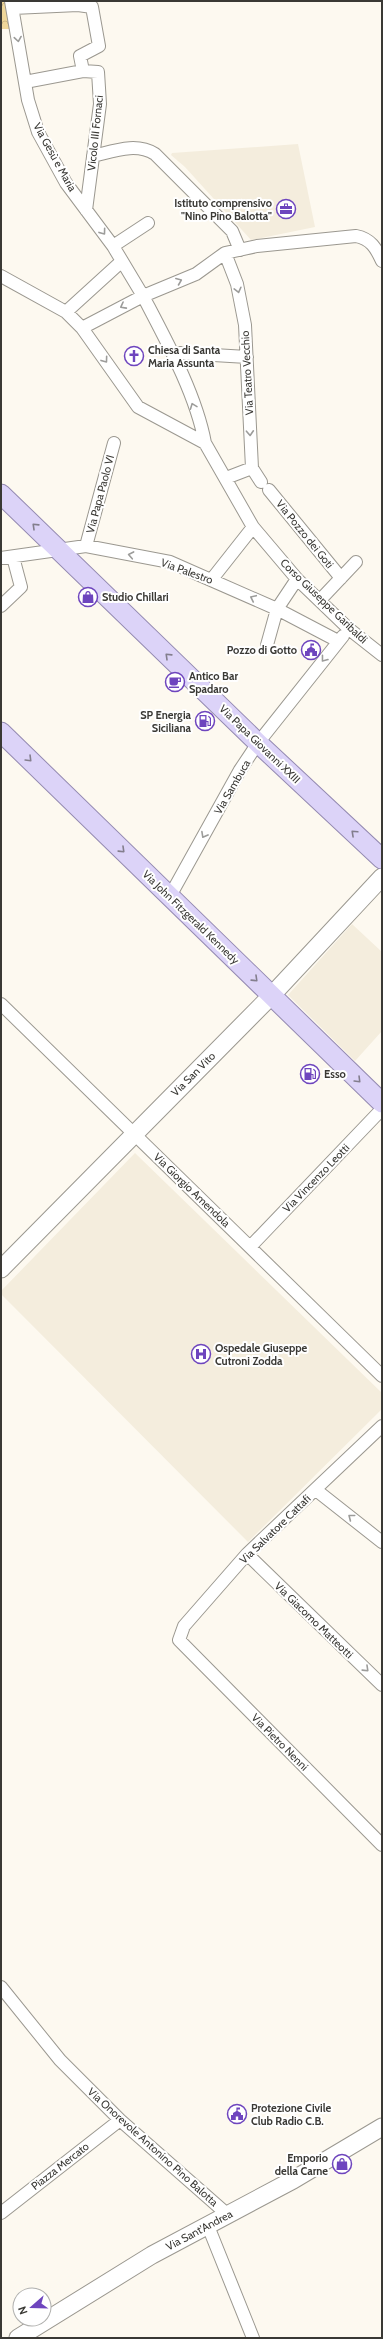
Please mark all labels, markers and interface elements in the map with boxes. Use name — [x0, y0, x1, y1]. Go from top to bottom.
one-way arrow — [14, 36, 22, 42]
street label: Vicolo III Fornaci — [84, 94, 106, 172]
street label: Via Gesù e Maria — [30, 120, 80, 194]
place label: Istituto comprensivo "Nino Pino Balotta" — [174, 196, 272, 223]
office icon: Istituto comprensivo "Nino Pino Balotta" — [275, 198, 297, 220]
one-way arrow — [98, 227, 105, 234]
one-way arrow — [175, 278, 182, 286]
one-way arrow — [234, 287, 242, 293]
one-way arrow — [120, 302, 127, 309]
street label: Via Teatro Vecchio — [238, 330, 256, 416]
place label: Chiesa di Santa Maria Assunta — [148, 343, 221, 370]
church icon: Chiesa di Santa Maria Assunta — [123, 345, 145, 367]
one-way arrow — [100, 356, 107, 363]
one-way arrow — [190, 402, 198, 409]
one-way arrow — [246, 430, 255, 436]
street label: Via Papa Paolo VI — [83, 453, 117, 535]
street label: Via Pozzo dei Goti — [273, 497, 337, 571]
one-way arrow — [32, 524, 40, 531]
one-way arrow — [128, 551, 135, 559]
street label: Via Palestro — [159, 555, 215, 587]
street label: Corso Giuseppe Garibaldi — [277, 556, 371, 646]
shop icon: Studio Chillari — [77, 586, 99, 608]
place label: Studio Chillari — [102, 590, 169, 604]
one-way arrow — [250, 595, 258, 603]
public building icon: Pozzo di Gotto — [300, 639, 322, 661]
place label: Pozzo di Gotto — [227, 643, 297, 657]
one-way arrow — [165, 653, 173, 661]
one-way arrow — [322, 654, 329, 661]
place label: Antico Bar Spadaro — [189, 669, 238, 696]
cafe icon: Antico Bar Spadaro — [164, 671, 186, 693]
street label: Via Papa Giovanni XXIII — [217, 702, 303, 786]
place label: SP Energia Siciliana — [140, 708, 192, 735]
fuel station icon: SP Energia Siciliana — [194, 710, 216, 732]
one-way arrow — [24, 754, 32, 762]
street label: Via Sambuca — [211, 757, 254, 817]
one-way arrow — [351, 830, 358, 837]
one-way arrow — [202, 831, 209, 838]
one-way arrow — [117, 845, 125, 853]
street label: Via John Fitzgerald Kennedy — [140, 867, 243, 967]
one-way arrow — [250, 974, 258, 982]
street label: Via San Vito — [168, 1049, 218, 1099]
fuel station icon: Esso — [299, 1063, 321, 1085]
place label: Esso — [324, 1067, 346, 1081]
one-way arrow — [353, 1075, 361, 1083]
street label: Via Vincenzo Leotti — [280, 1141, 352, 1215]
street label: Via Giorgio Amendola — [151, 1150, 234, 1231]
place label: Ospedale Giuseppe Cutroni Zodda — [215, 1341, 307, 1368]
hospital icon: Ospedale Giuseppe Cutroni Zodda — [190, 1343, 212, 1365]
street label: Via Salvatore Cattafi — [236, 1491, 314, 1567]
one-way arrow — [349, 1515, 356, 1522]
street label: Via Giacomo Matteotti — [272, 1579, 356, 1661]
one-way arrow — [361, 1664, 369, 1672]
street label: Via Pietro Nenni — [249, 1711, 311, 1773]
street label: Via Onorevole Antonino Pino Balotta — [85, 2085, 222, 2210]
place label: Protezione Civile Club Radio C.B. — [251, 2101, 331, 2128]
public building icon: Protezione Civile Club Radio C.B. — [226, 2103, 248, 2125]
street label: Piazza Mercato — [28, 2139, 92, 2193]
place label: Emporio della Carne — [275, 2151, 328, 2178]
shop icon: Emporio della Carne — [331, 2153, 353, 2175]
street label: Via Sant'Andrea — [163, 2206, 235, 2253]
north arrow — [12, 2287, 52, 2327]
text: N — [15, 2304, 31, 2316]

